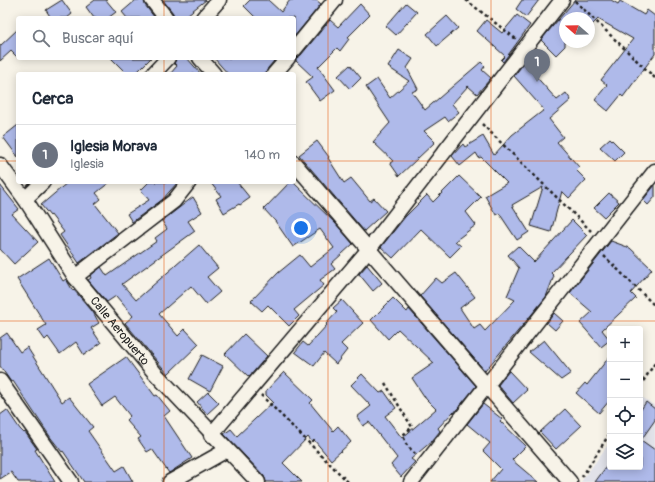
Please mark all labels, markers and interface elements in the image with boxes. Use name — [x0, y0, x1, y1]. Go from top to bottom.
north arrow — [559, 12, 595, 48]
search box — [16, 16, 296, 60]
icon: search — [30, 27, 52, 49]
text: Buscar aquí — [62, 29, 134, 48]
pin: 1 — [524, 49, 550, 82]
text: Cerca — [32, 88, 73, 109]
text: Iglesia Morava — [70, 137, 157, 156]
text: 1 — [42, 147, 48, 163]
text: 140 m — [244, 147, 280, 163]
text: Iglesia — [70, 156, 104, 172]
your location — [291, 218, 311, 238]
street label: Calle Aeropuerto — [87, 294, 153, 369]
map controls — [607, 326, 643, 470]
button: + — [607, 326, 643, 362]
button: − — [607, 362, 643, 398]
button: locate — [607, 398, 643, 434]
button: layers — [607, 434, 643, 470]

